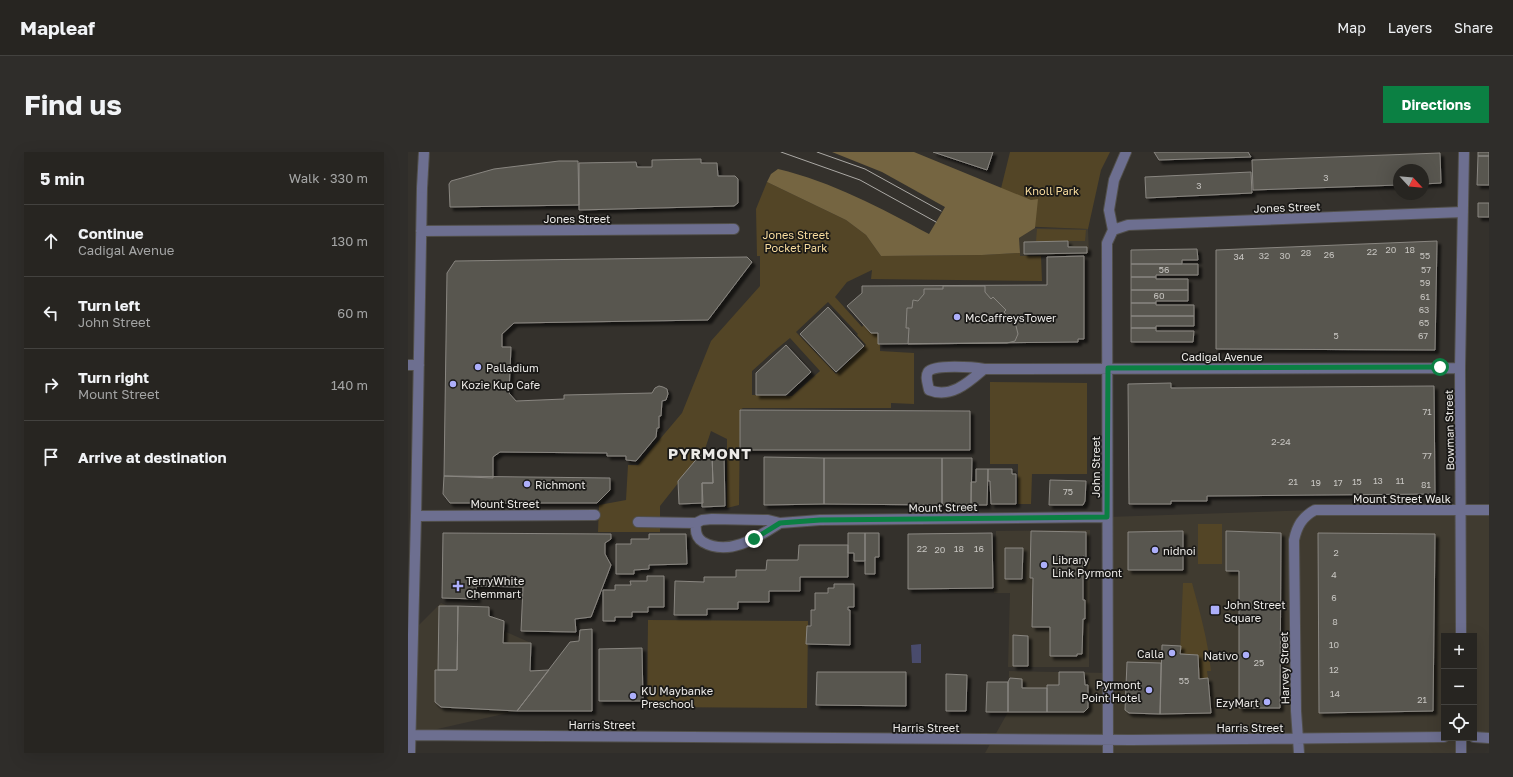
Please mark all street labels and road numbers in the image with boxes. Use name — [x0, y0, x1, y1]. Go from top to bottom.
street label: Jones Street — [1253, 199, 1321, 215]
street label: Jones Street — [544, 212, 611, 225]
street label: Cadigal Avenue — [1181, 350, 1263, 363]
street label: Bowman Street — [1442, 389, 1456, 471]
street label: John Street — [1089, 436, 1102, 498]
street label: Mount Street Walk — [1353, 492, 1451, 505]
street label: Mount Street — [470, 497, 540, 510]
street label: Mount Street — [908, 500, 978, 514]
street label: Harvey Street — [1277, 632, 1291, 704]
street label: Harris Street — [568, 718, 636, 731]
street label: Harris Street — [892, 721, 960, 734]
street label: Harris Street — [1216, 721, 1284, 734]

